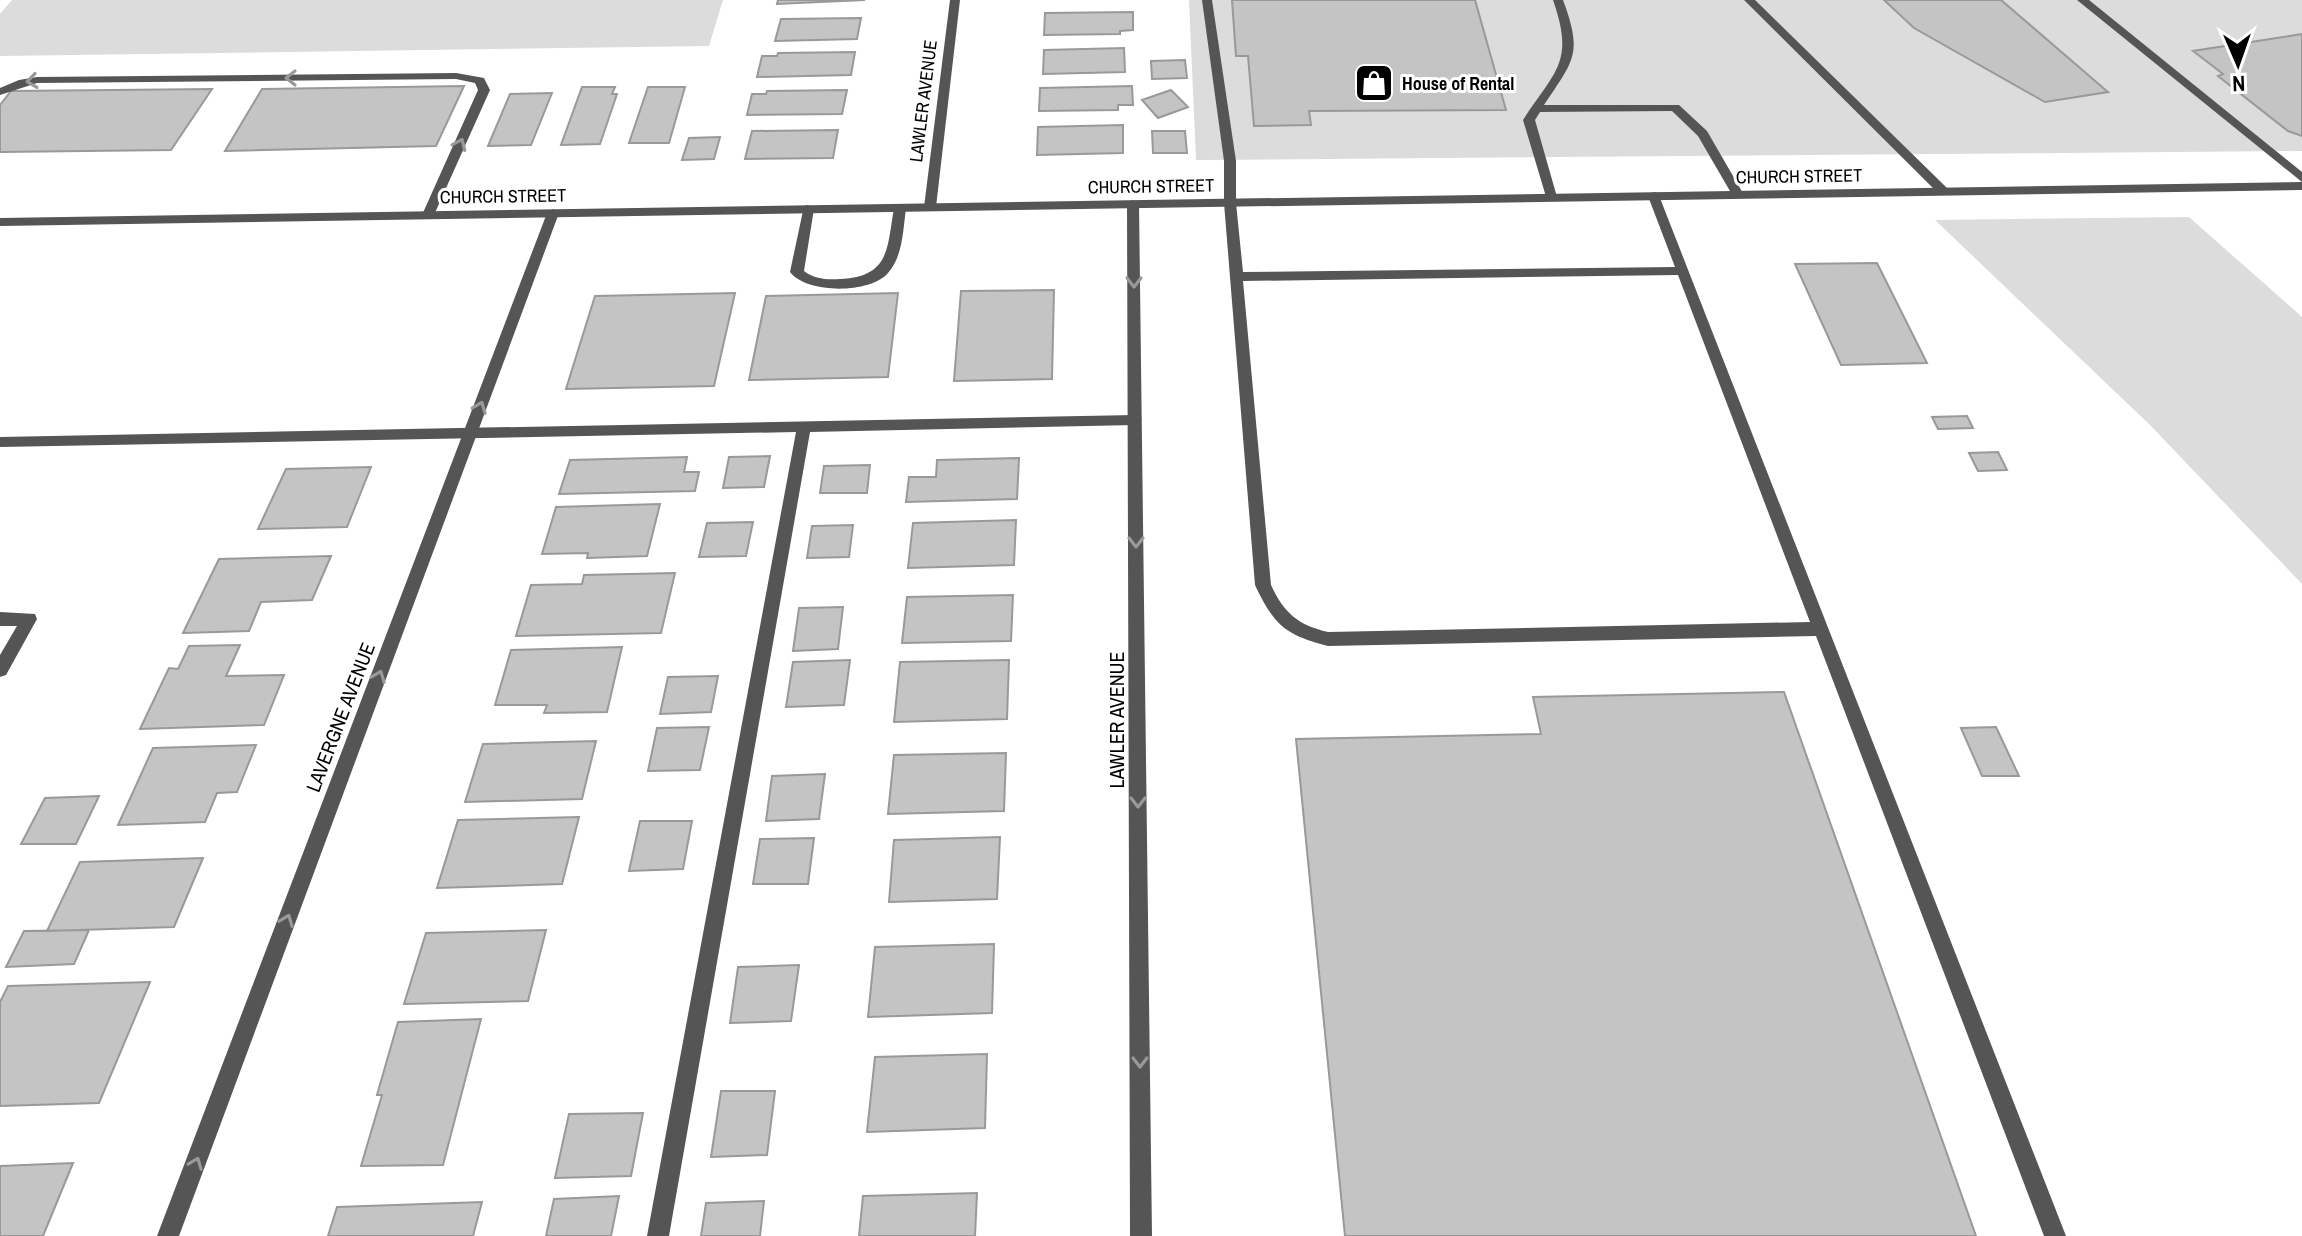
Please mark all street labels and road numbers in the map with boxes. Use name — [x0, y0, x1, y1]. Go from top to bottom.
street label: LAWLER AVENUE — [903, 38, 943, 164]
street label: CHURCH STREET — [1736, 162, 1862, 190]
street label: CHURCH STREET — [1088, 172, 1214, 200]
street label: CHURCH STREET — [440, 182, 566, 210]
street label: LAVERGNE AVENUE — [299, 638, 381, 796]
street label: LAWLER AVENUE — [1103, 652, 1130, 788]

